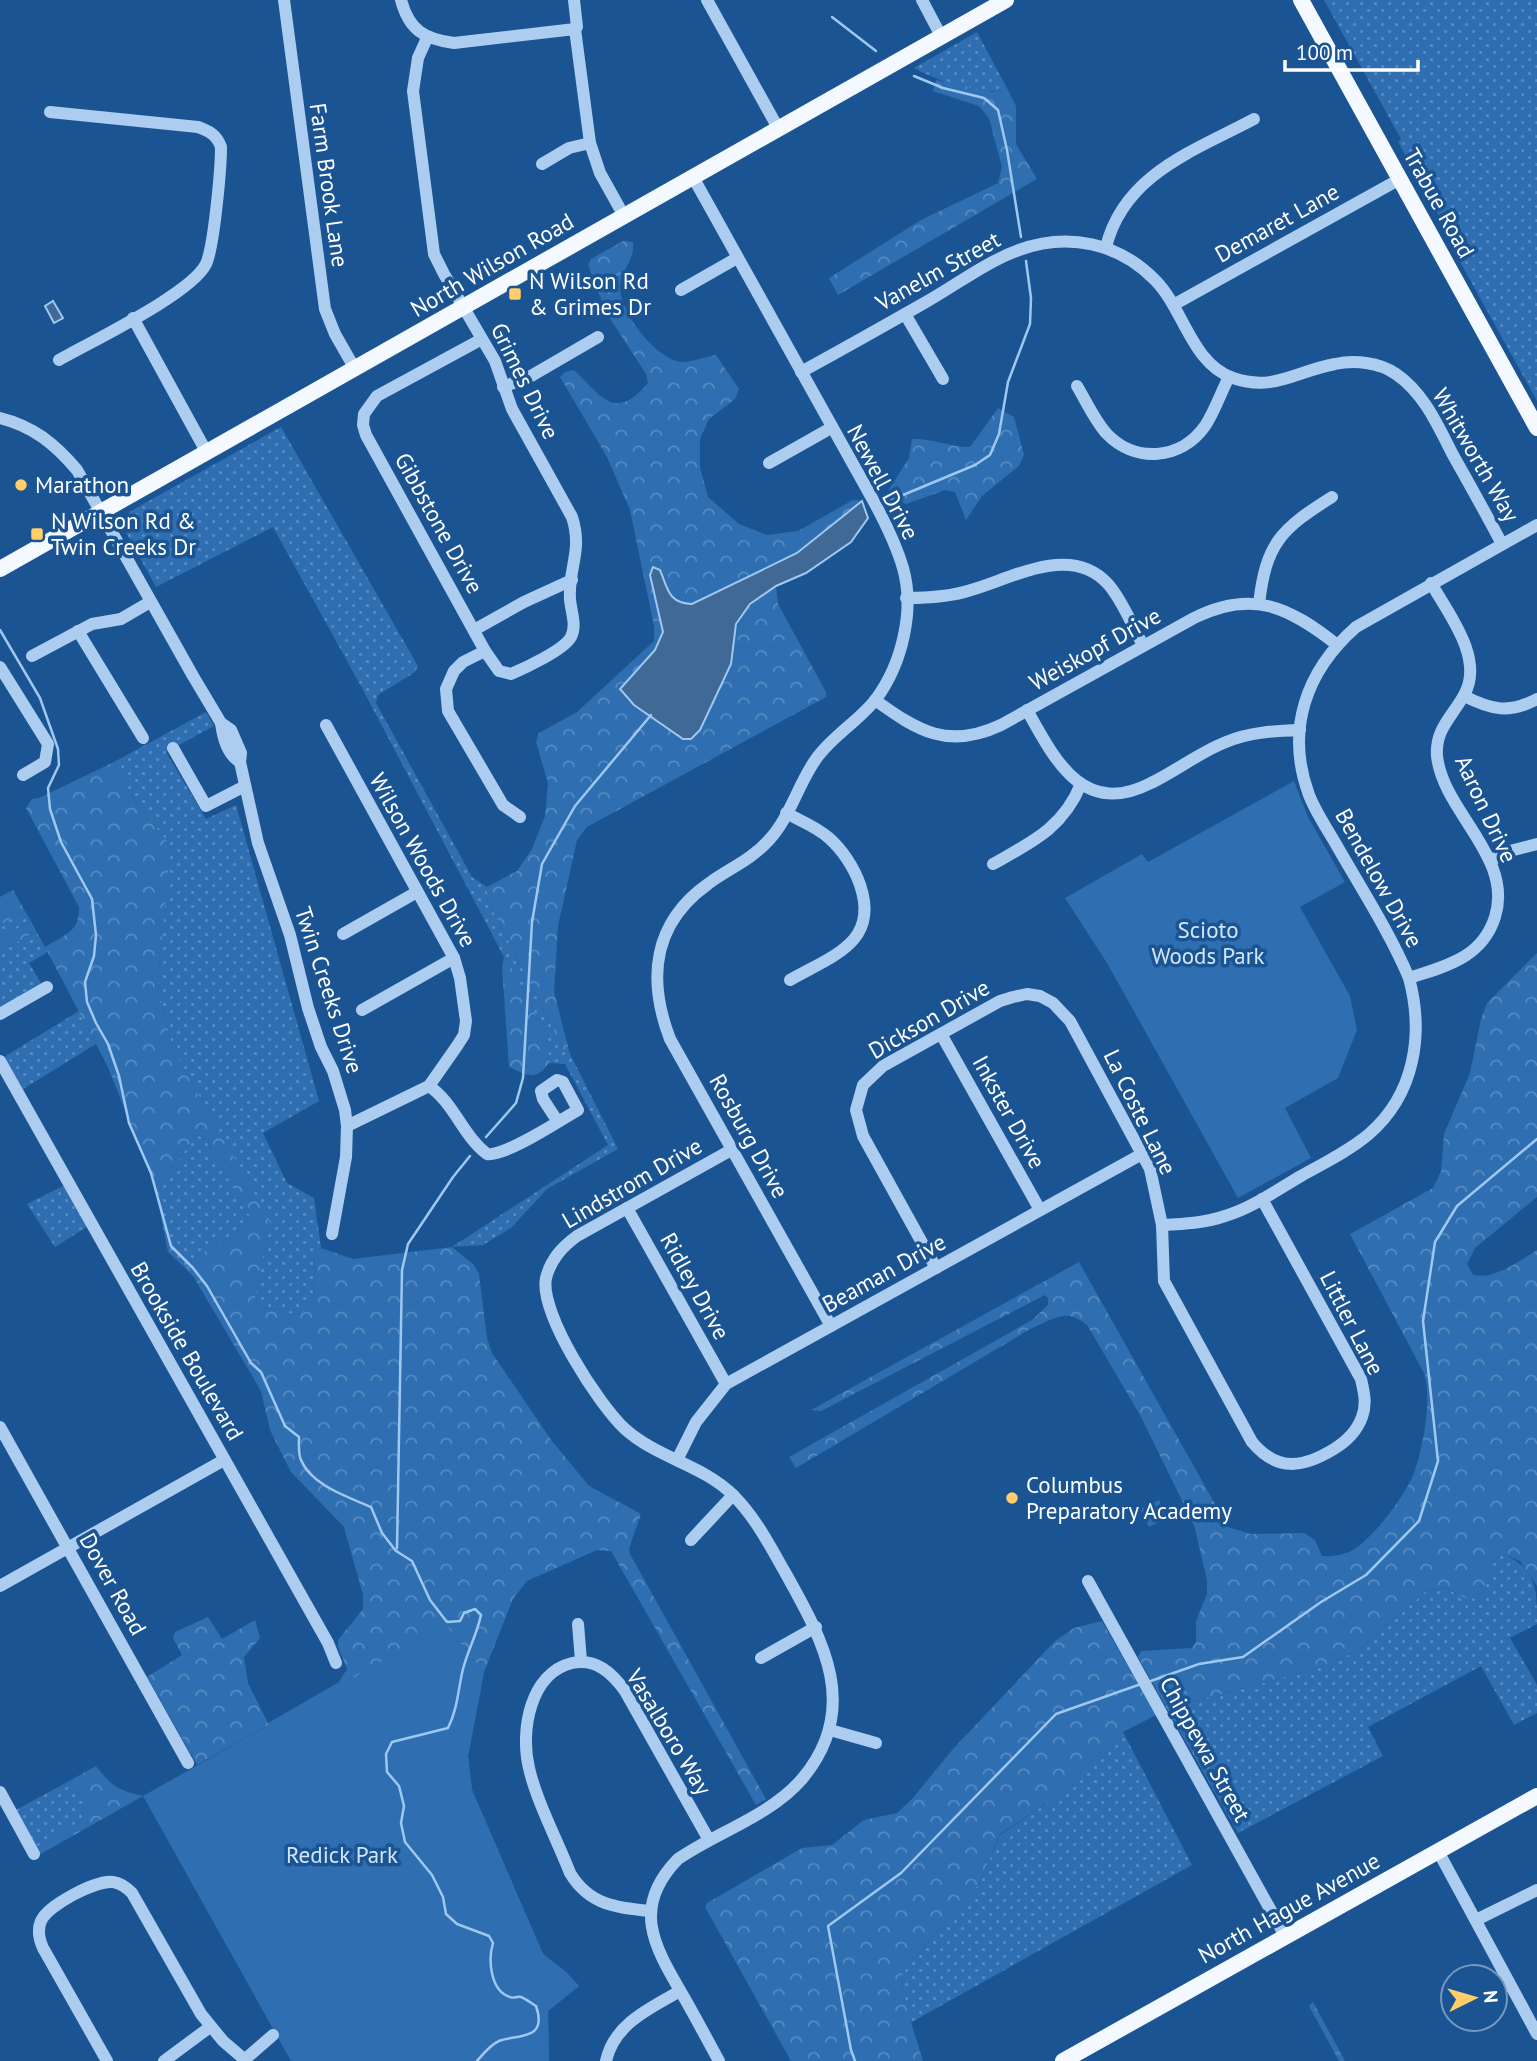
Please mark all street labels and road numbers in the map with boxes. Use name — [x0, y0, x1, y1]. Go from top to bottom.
street label: Farm Brook Lane — [304, 101, 355, 269]
street label: Trabue Road — [1397, 143, 1481, 263]
street label: Demaret Lane — [1210, 177, 1344, 269]
street label: North Wilson Road — [405, 206, 579, 323]
street label: Vanelm Street — [870, 224, 1005, 317]
street label: Grimes Drive — [485, 318, 566, 444]
street label: Whitworth Way — [1427, 383, 1526, 527]
street label: Newell Drive — [841, 419, 926, 544]
street label: Gibbstone Drive — [389, 447, 490, 598]
street label: Weiskopf Drive — [1024, 601, 1166, 697]
street label: Aaron Drive — [1449, 750, 1524, 867]
street label: Wilson Woods Drive — [364, 768, 483, 952]
street label: Bendelow Drive — [1329, 803, 1430, 952]
street label: Twin Creeks Drive — [289, 903, 370, 1077]
street label: Dickson Drive — [863, 972, 994, 1065]
street label: La Coste Lane — [1098, 1044, 1183, 1179]
street label: Inkster Drive — [967, 1050, 1052, 1173]
street label: Rosburg Drive — [703, 1069, 795, 1203]
street label: Lindstrom Drive — [557, 1131, 707, 1234]
street label: Ridley Drive — [654, 1227, 737, 1344]
street label: Beaman Drive — [817, 1227, 951, 1318]
street label: Brookside Boulevard — [124, 1256, 250, 1445]
street label: Littler Lane — [1314, 1266, 1391, 1380]
street label: Dover Road — [74, 1528, 153, 1640]
street label: Vasalboro Way — [620, 1663, 719, 1800]
street label: Chippewa Street — [1154, 1671, 1257, 1827]
street label: North Hague Avenue — [1193, 1846, 1385, 1970]

